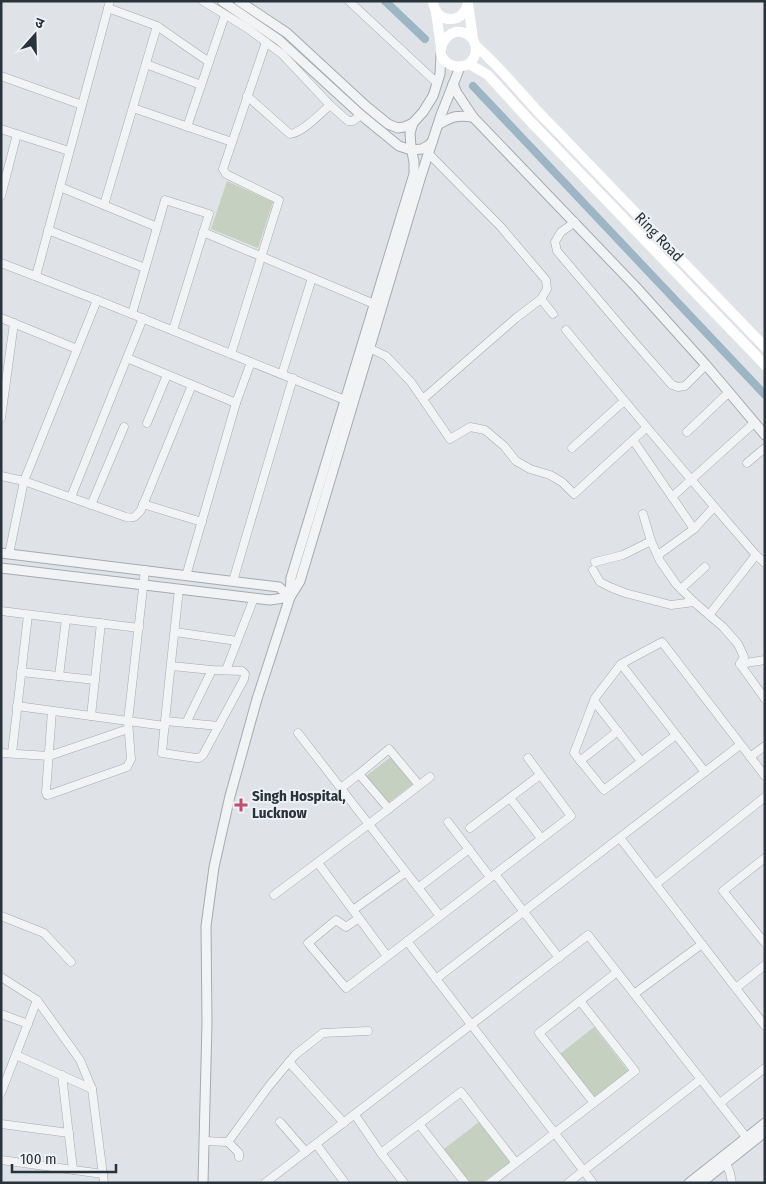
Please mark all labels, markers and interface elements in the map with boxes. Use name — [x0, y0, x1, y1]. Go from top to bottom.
north arrow — [10, 10, 60, 60]
text: उ — [33, 14, 47, 33]
street label: Ring Road — [631, 209, 687, 265]
place label: Singh Hospital, Lucknow — [252, 787, 346, 822]
marker: Singh Hospital, Lucknow — [234, 798, 248, 812]
scale bar — [12, 1142, 116, 1174]
text: 100 m — [20, 1150, 57, 1168]

